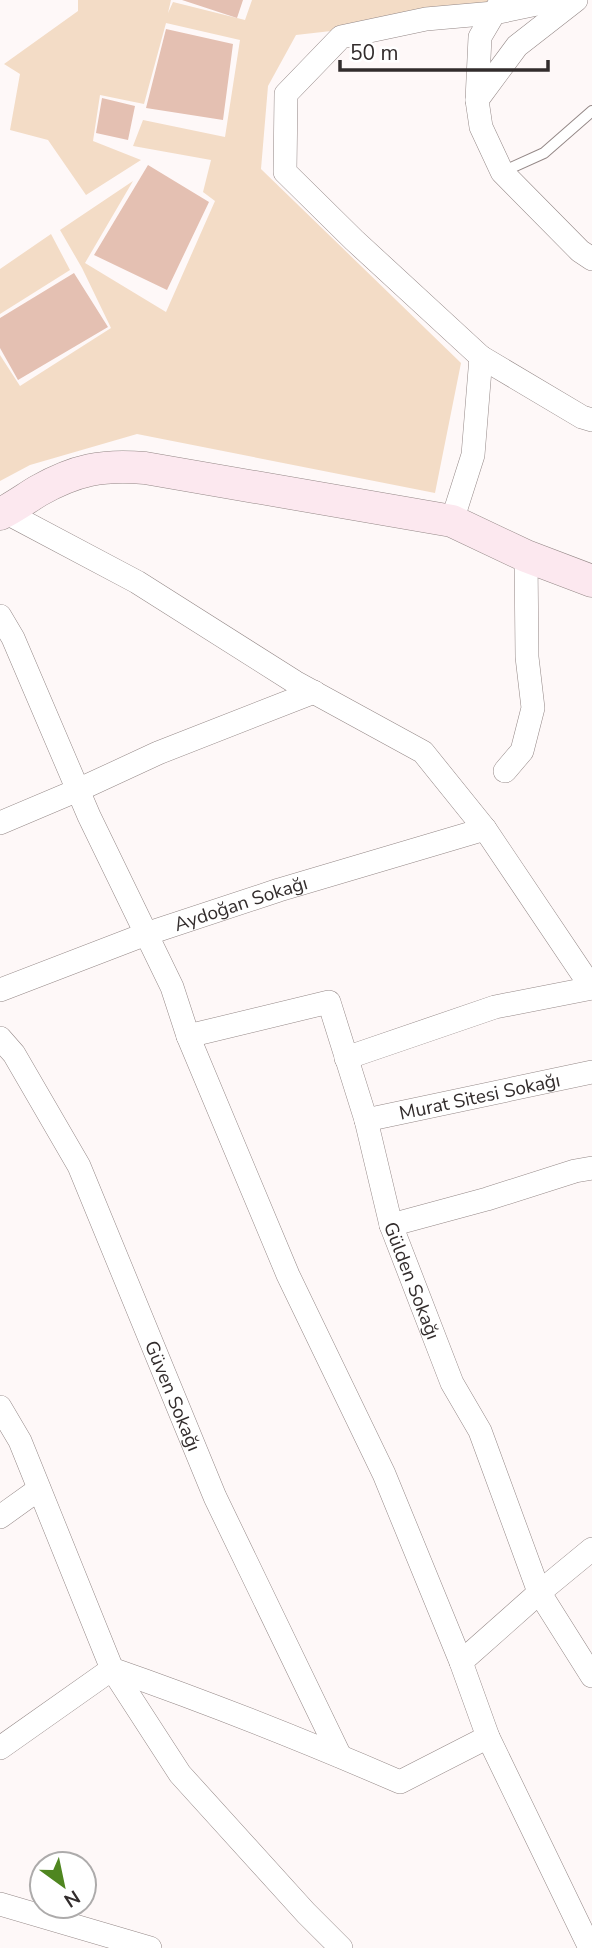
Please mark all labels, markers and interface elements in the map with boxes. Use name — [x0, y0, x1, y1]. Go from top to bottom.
scale bar — [340, 28, 548, 72]
text: 50 m — [350, 39, 399, 67]
street label: Aydoğan Sokağı — [171, 870, 311, 938]
street label: Murat Sitesi Sokağı — [397, 1067, 562, 1127]
street label: Gülden Sokağı — [377, 1218, 446, 1343]
street label: Güven Sokağı — [138, 1337, 207, 1455]
north arrow — [28, 1850, 98, 1920]
text: N — [59, 1884, 85, 1913]

